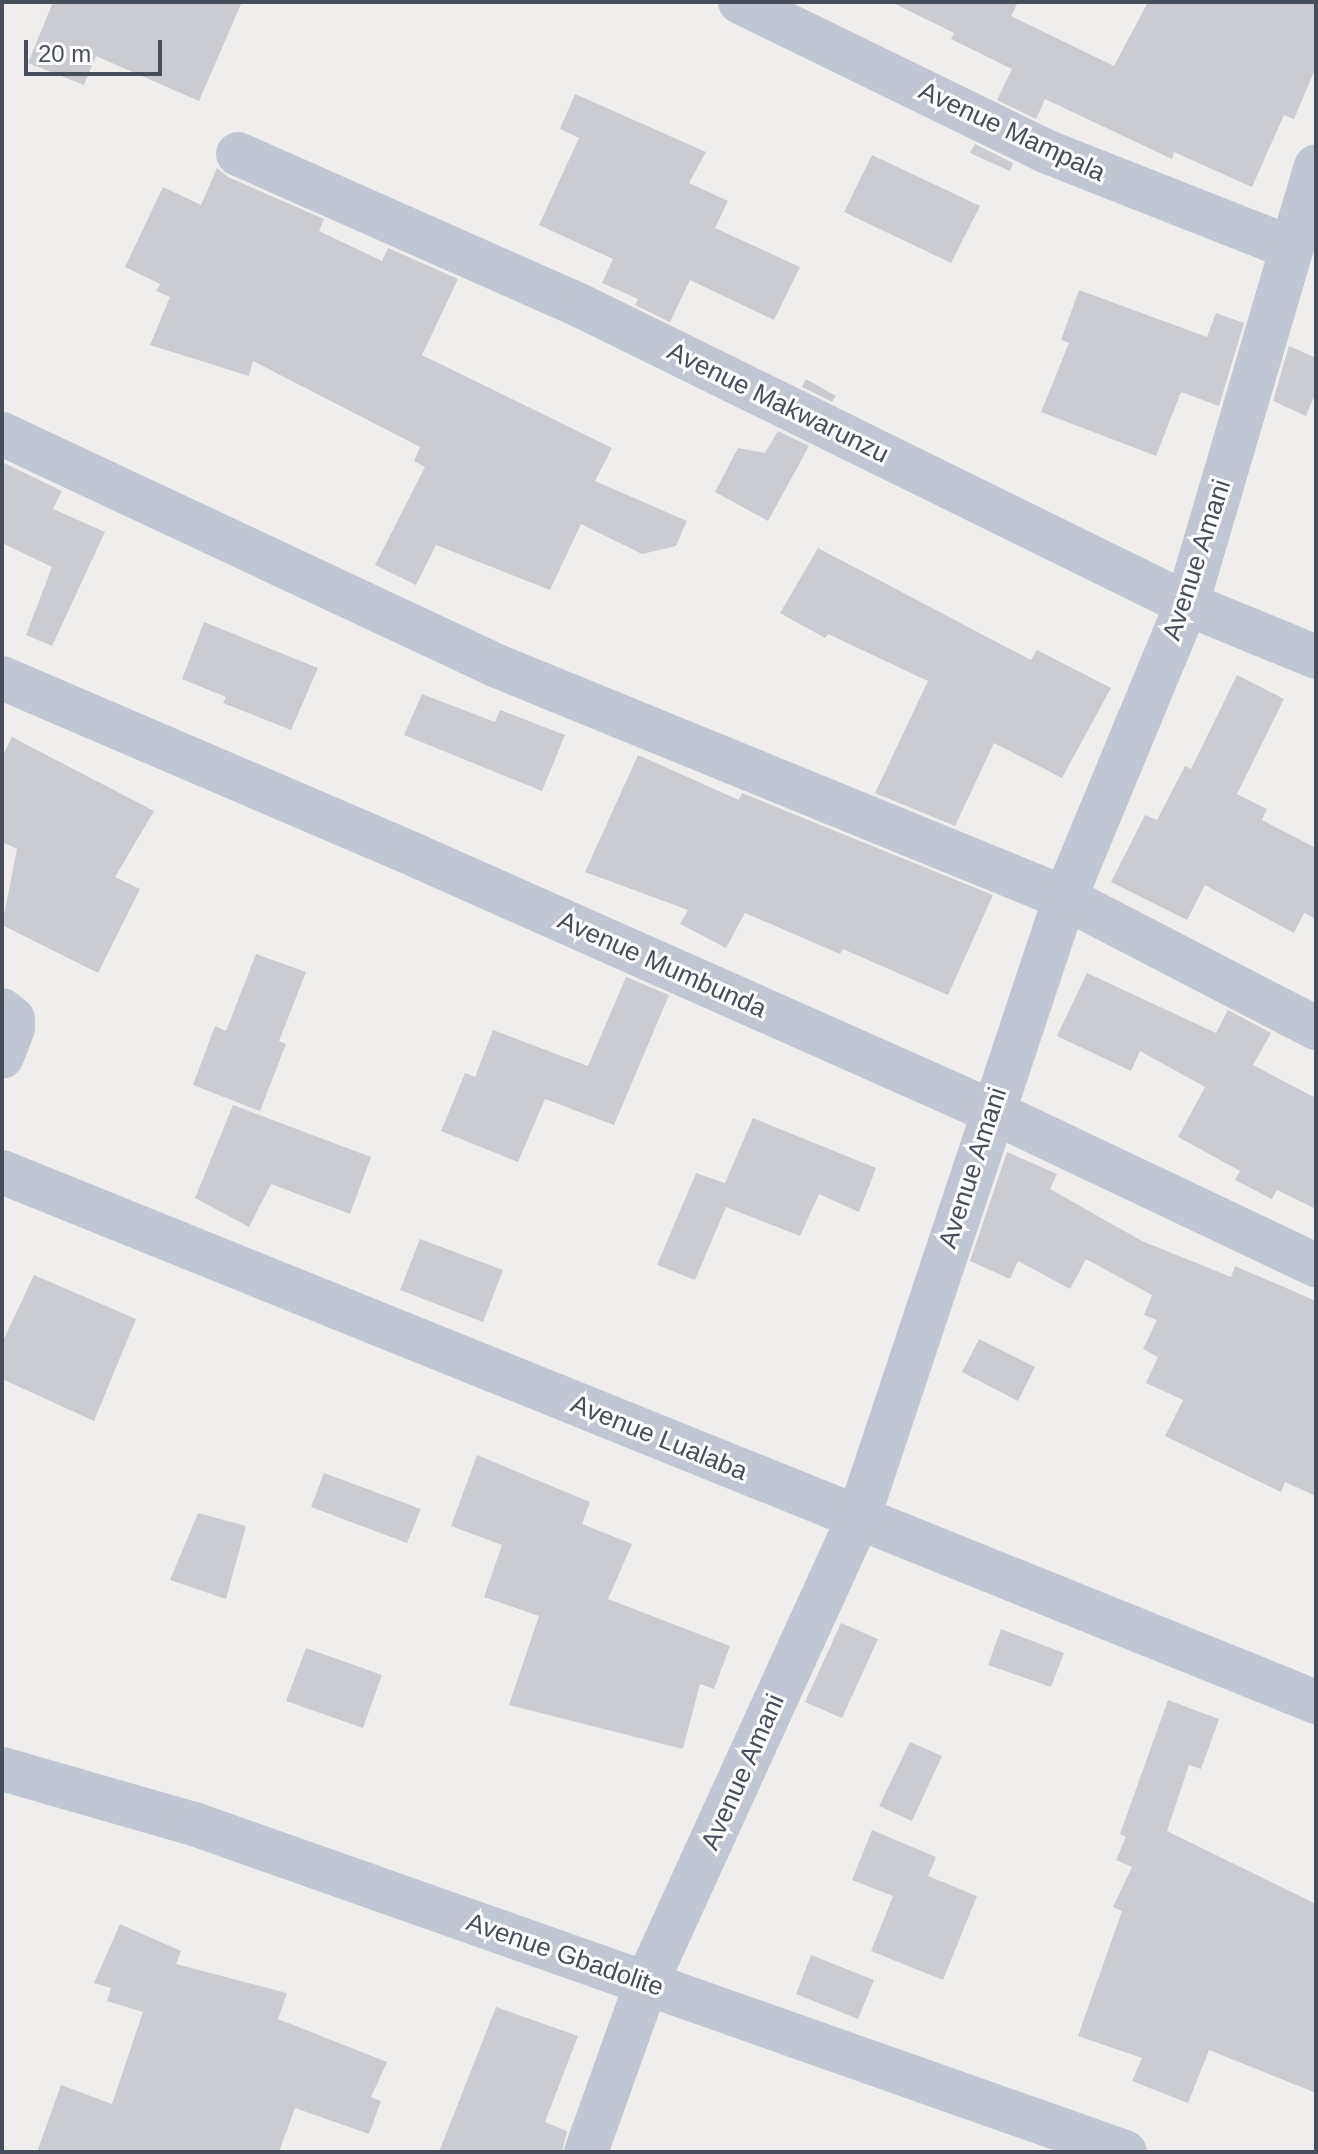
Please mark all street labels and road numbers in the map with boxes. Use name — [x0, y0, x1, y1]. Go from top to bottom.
street label: Avenue Mampala — [914, 75, 1110, 189]
street label: Avenue Makwarunzu — [662, 336, 894, 470]
street label: Avenue Amani — [1156, 475, 1238, 645]
street label: Avenue Mumbunda — [553, 905, 771, 1025]
street label: Avenue Amani — [932, 1083, 1014, 1253]
street label: Avenue Lualaba — [566, 1388, 752, 1488]
street label: Avenue Amani — [694, 1689, 792, 1855]
street label: Avenue Gbadolite — [462, 1907, 668, 2003]

